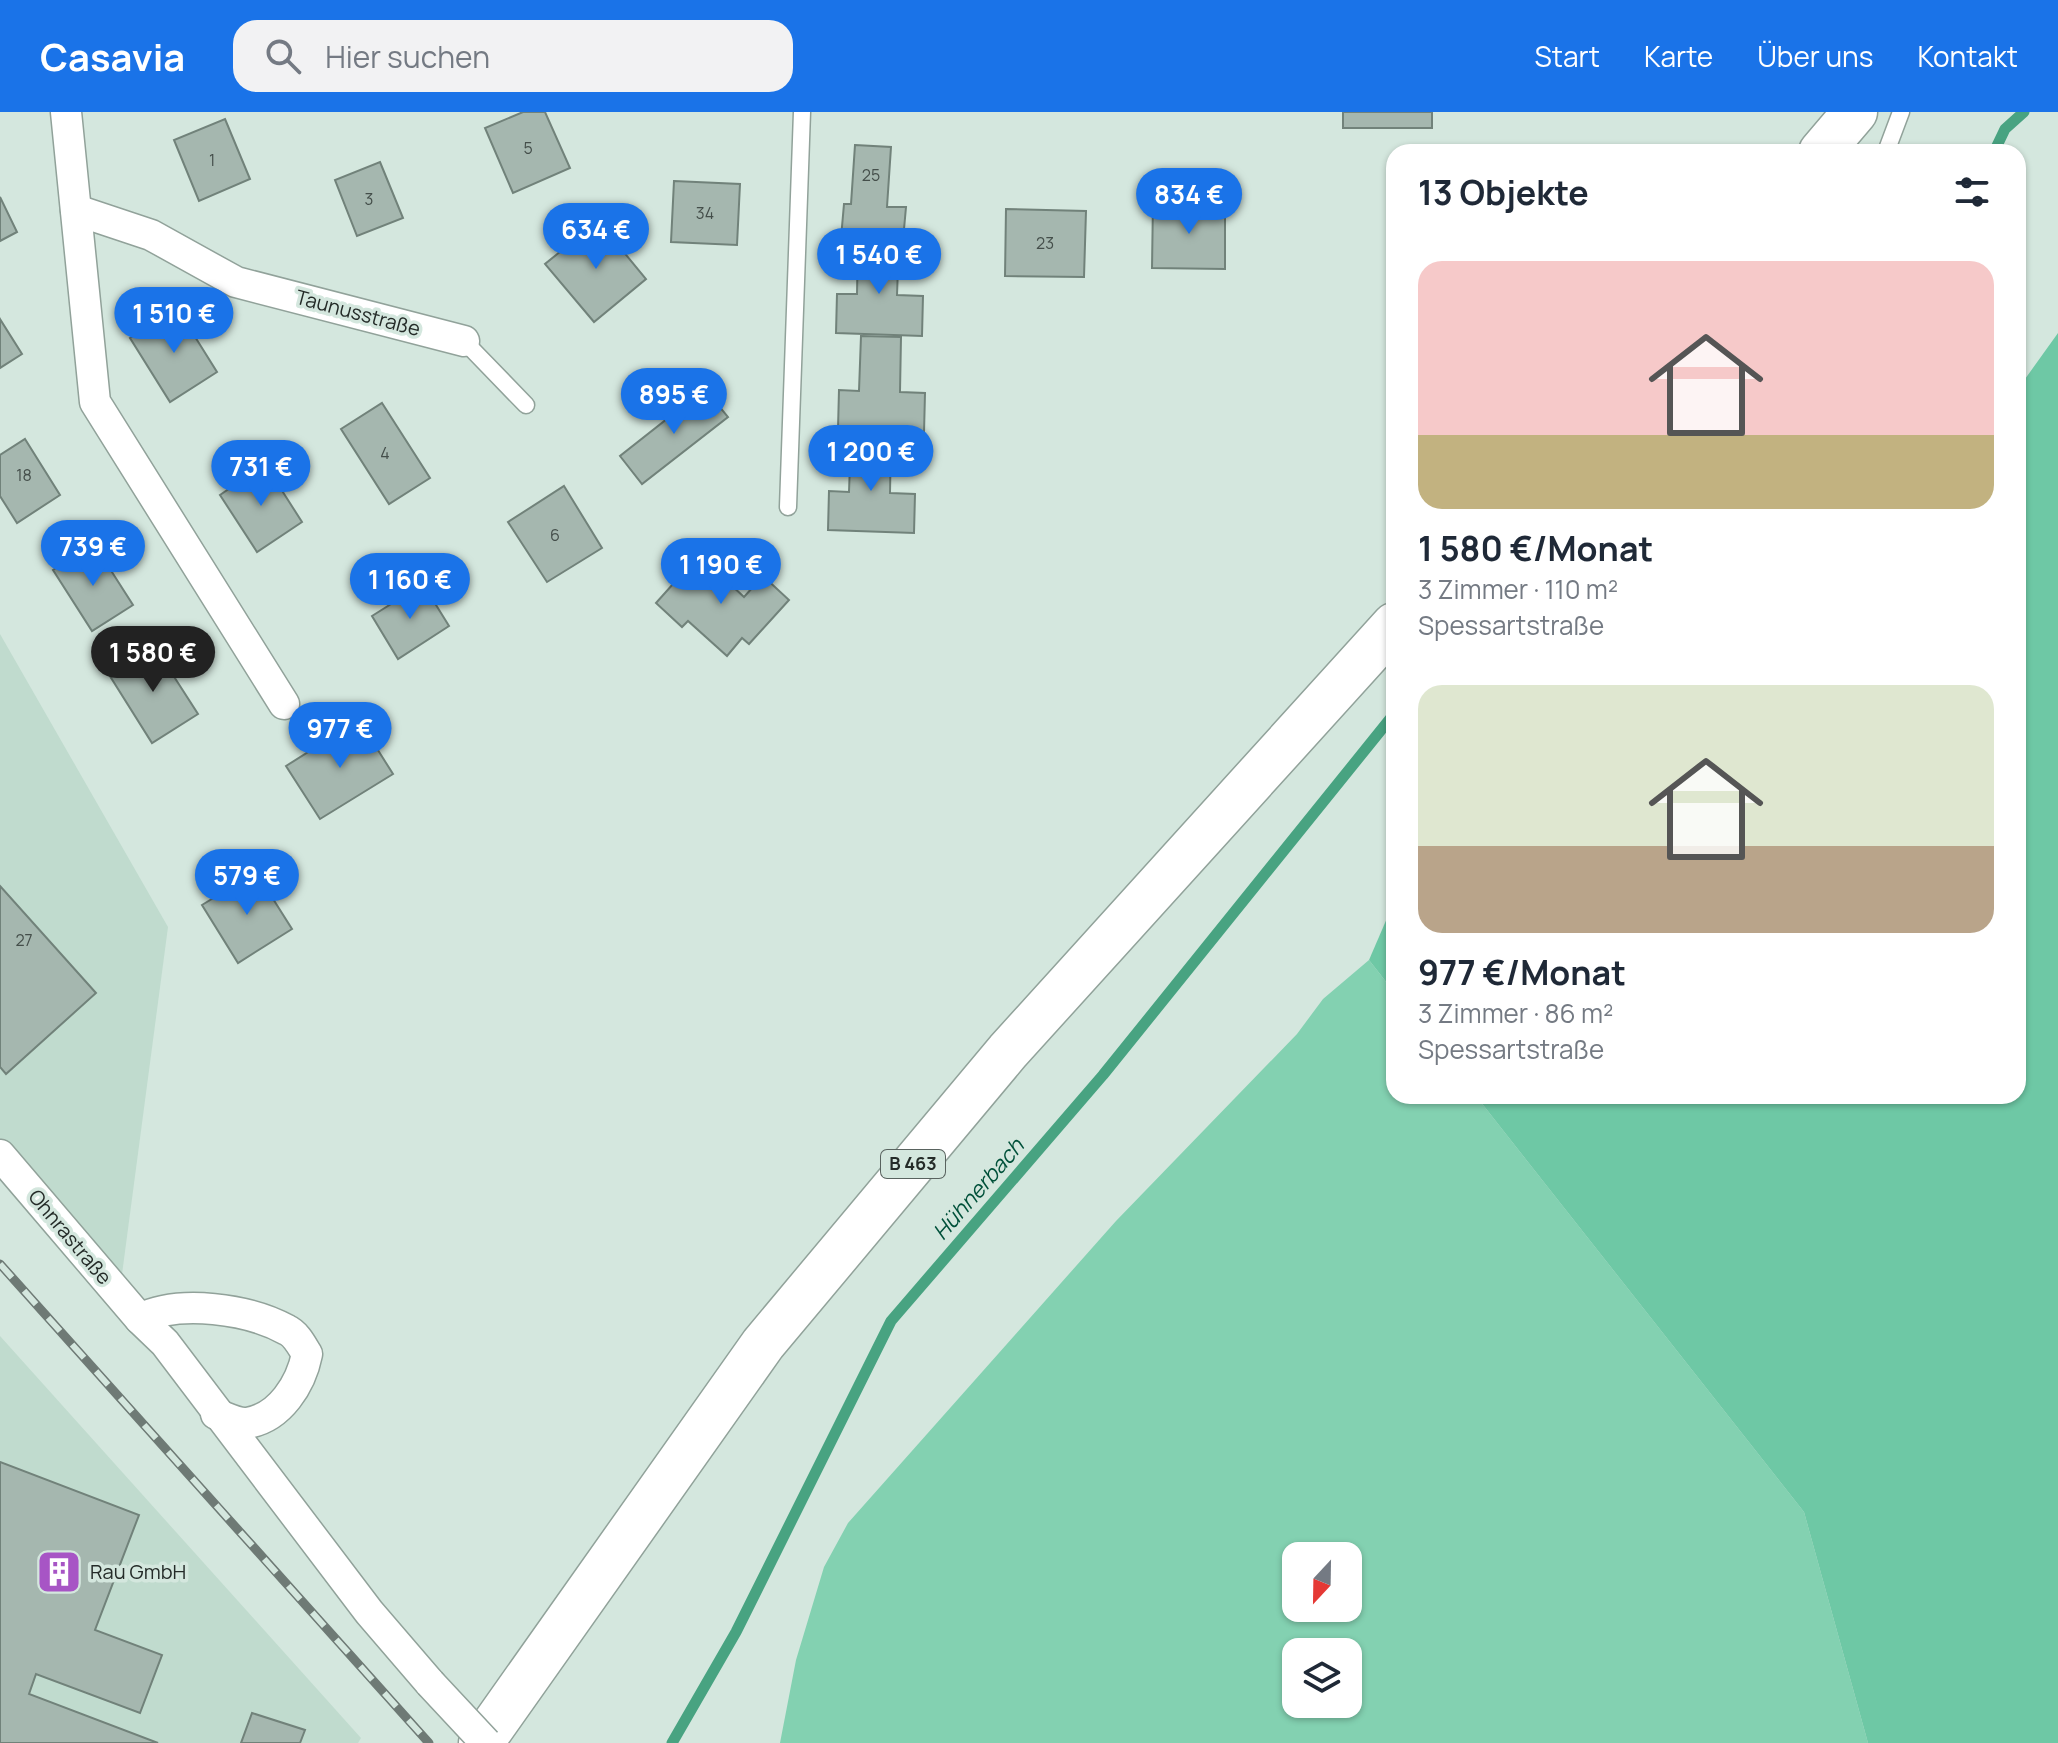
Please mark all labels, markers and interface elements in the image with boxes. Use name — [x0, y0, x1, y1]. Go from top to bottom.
search box — [233, 20, 793, 92]
text: Casavia — [40, 30, 185, 82]
icon: search — [261, 34, 305, 78]
text: Hier suchen — [325, 36, 490, 77]
text: Start — [1535, 37, 1600, 75]
text: Karte — [1644, 37, 1713, 75]
text: Über uns — [1757, 37, 1873, 75]
text: Kontakt — [1917, 37, 2018, 75]
house number: 5 — [523, 137, 533, 159]
house number: 1 — [209, 149, 215, 171]
house number: 25 — [862, 164, 880, 186]
pin: 834 € — [1133, 168, 1245, 236]
text: 13 Objekte — [1418, 169, 1589, 215]
icon: filters — [1950, 170, 1994, 214]
text: 834 € — [1154, 176, 1224, 212]
house number: 3 — [365, 188, 373, 210]
house number: 34 — [696, 202, 714, 224]
pin: 634 € — [540, 203, 652, 271]
text: 634 € — [561, 211, 631, 247]
pin: 1 540 € — [805, 228, 953, 296]
house number: 23 — [1036, 232, 1054, 254]
text: 1 540 € — [835, 236, 923, 272]
street label: Taunusstraße — [293, 283, 423, 342]
pin: 1 510 € — [100, 287, 248, 355]
text: 1 510 € — [132, 295, 216, 331]
icon: home — [1634, 313, 1778, 457]
pin: 895 € — [618, 368, 730, 436]
text: 895 € — [639, 376, 709, 412]
pin: 1 200 € — [797, 425, 945, 493]
text: 1 200 € — [826, 433, 916, 469]
pin: 731 € — [205, 440, 317, 508]
house number: 4 — [380, 442, 390, 464]
text: 731 € — [229, 448, 293, 484]
house number: 18 — [16, 464, 32, 486]
pin: 739 € — [37, 520, 149, 588]
house number: 6 — [550, 524, 560, 546]
text: 1 580 €/Monat — [1418, 525, 1653, 571]
text: 739 € — [59, 528, 127, 564]
pin: 1 190 € — [647, 538, 795, 606]
text: 1 190 € — [679, 546, 763, 582]
pin: 1 160 € — [336, 553, 484, 621]
text: 1 160 € — [368, 561, 452, 597]
text: 3 Zimmer · 110 m² — [1418, 571, 1618, 607]
text: Spessartstraße — [1418, 607, 1604, 643]
pin: 1 580 € — [79, 626, 227, 694]
text: 1 580 € — [109, 634, 197, 670]
pin: 977 € — [284, 702, 396, 770]
text: 977 € — [307, 710, 373, 746]
icon: home — [1634, 737, 1778, 881]
pin: 579 € — [191, 849, 303, 917]
text: 579 € — [213, 857, 281, 893]
house number: 27 — [15, 929, 33, 951]
text: 977 €/Monat — [1418, 949, 1626, 995]
text: 3 Zimmer · 86 m² — [1418, 995, 1613, 1031]
text: Spessartstraße — [1418, 1031, 1604, 1067]
water label: Hühnerbach — [926, 1131, 1031, 1246]
road number: B 463 — [881, 1150, 945, 1178]
street label: Ohnrastraße — [23, 1183, 118, 1290]
north arrow — [1282, 1542, 1362, 1622]
map controls — [1282, 1542, 1362, 1718]
building icon: Rau GmbH — [35, 1548, 83, 1596]
place label: Rau GmbH — [90, 1558, 186, 1585]
button: layers — [1282, 1638, 1362, 1718]

